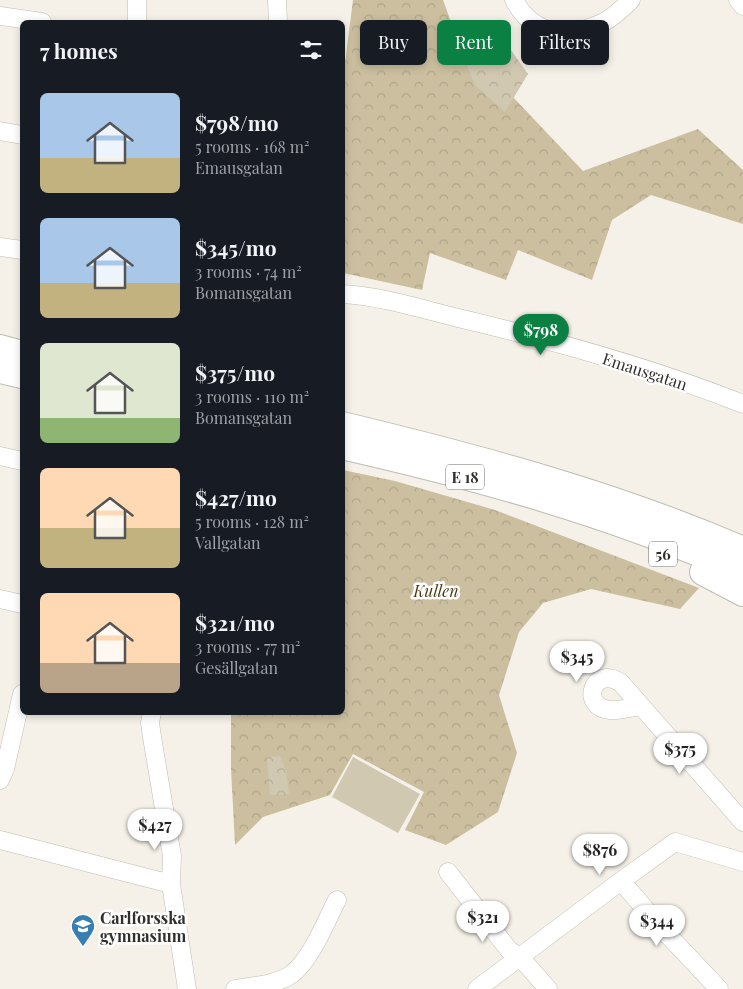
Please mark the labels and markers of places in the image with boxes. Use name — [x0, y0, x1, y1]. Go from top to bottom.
pin: $798 — [511, 314, 571, 356]
pin: $345 — [547, 640, 607, 683]
pin: $375 — [650, 732, 710, 775]
pin: $427 — [125, 808, 185, 851]
pin: $876 — [570, 834, 630, 876]
pin: $321 — [453, 900, 513, 943]
pin: $344 — [627, 904, 687, 947]
place label: Carlforsska gymnasium — [100, 907, 187, 946]
school or university icon: Carlforsska gymnasium — [70, 913, 96, 947]

